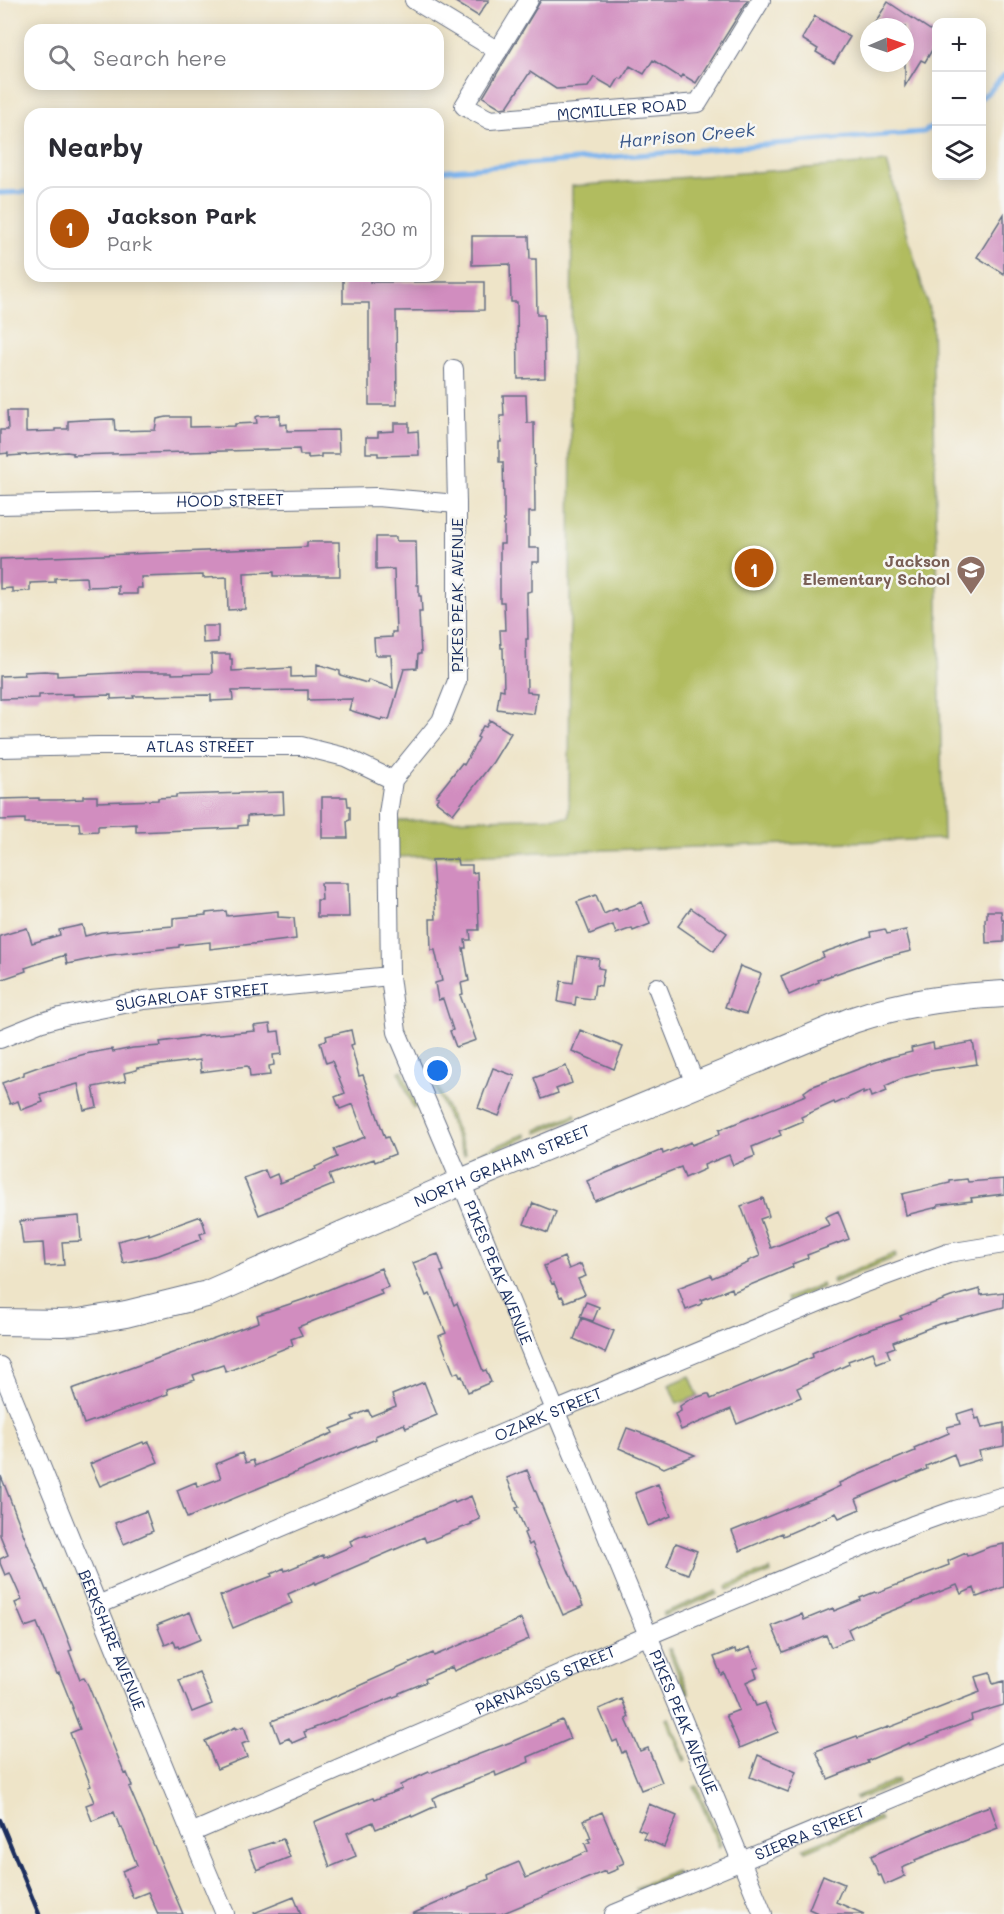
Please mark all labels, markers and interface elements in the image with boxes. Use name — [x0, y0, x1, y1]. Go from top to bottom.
north arrow — [860, 18, 914, 72]
map controls — [932, 18, 986, 180]
button: + — [932, 18, 986, 72]
search box — [24, 24, 444, 90]
icon: search — [45, 41, 78, 74]
text: Search here — [93, 43, 227, 72]
button: − — [932, 72, 986, 126]
street label: MCMILLER ROAD — [556, 93, 687, 125]
water label: Harrison Creek — [618, 117, 756, 153]
button: layers — [932, 126, 986, 180]
text: Nearby — [48, 130, 143, 164]
text: Jackson Park — [107, 201, 257, 230]
text: 1 — [65, 215, 74, 241]
text: 230 m — [360, 215, 418, 241]
text: Park — [107, 230, 152, 256]
street label: HOOD STREET — [176, 488, 284, 511]
street label: PIKES PEAK AVENUE — [446, 518, 467, 672]
pin: 1 — [734, 546, 774, 590]
place label: Jackson Elementary School — [802, 550, 950, 589]
school or university icon: Jackson Elementary School — [955, 554, 987, 596]
street label: ATLAS STREET — [145, 735, 255, 756]
street label: SUGARLOAF STREET — [113, 977, 270, 1016]
your location — [423, 1056, 452, 1085]
street label: NORTH GRAHAM STREET — [410, 1119, 593, 1211]
street label: PIKES PEAK AVENUE — [460, 1197, 538, 1348]
street label: OZARK STREET — [491, 1382, 605, 1446]
street label: BERKSHIRE AVENUE — [74, 1566, 151, 1714]
street label: PARNASSUS STREET — [472, 1640, 619, 1719]
street label: PIKES PEAK AVENUE — [645, 1646, 723, 1797]
street label: SIERRA STREET — [751, 1800, 868, 1864]

